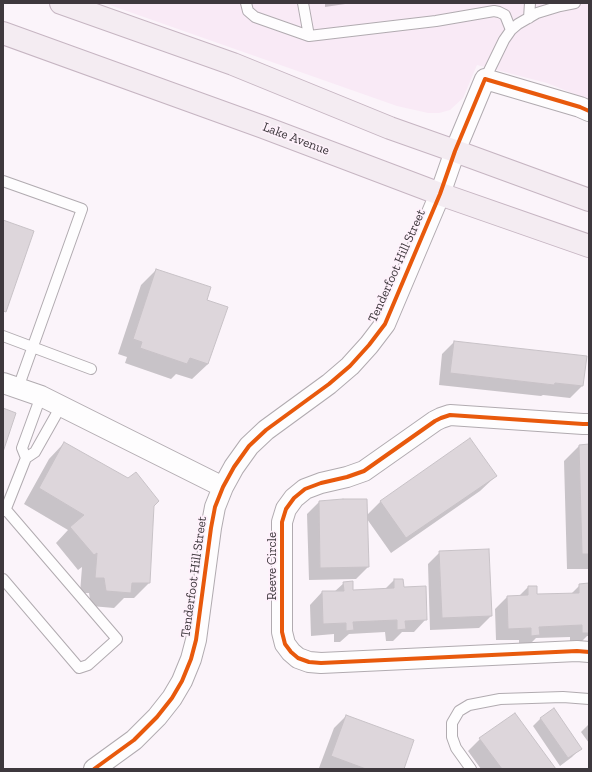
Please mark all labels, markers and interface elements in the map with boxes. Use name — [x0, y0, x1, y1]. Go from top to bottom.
street label: Lake Avenue — [260, 119, 332, 159]
street label: Tenderfoot Hill Street — [365, 207, 429, 325]
street label: Tenderfoot Hill Street — [178, 515, 210, 639]
street label: Reeve Circle — [264, 532, 280, 600]

